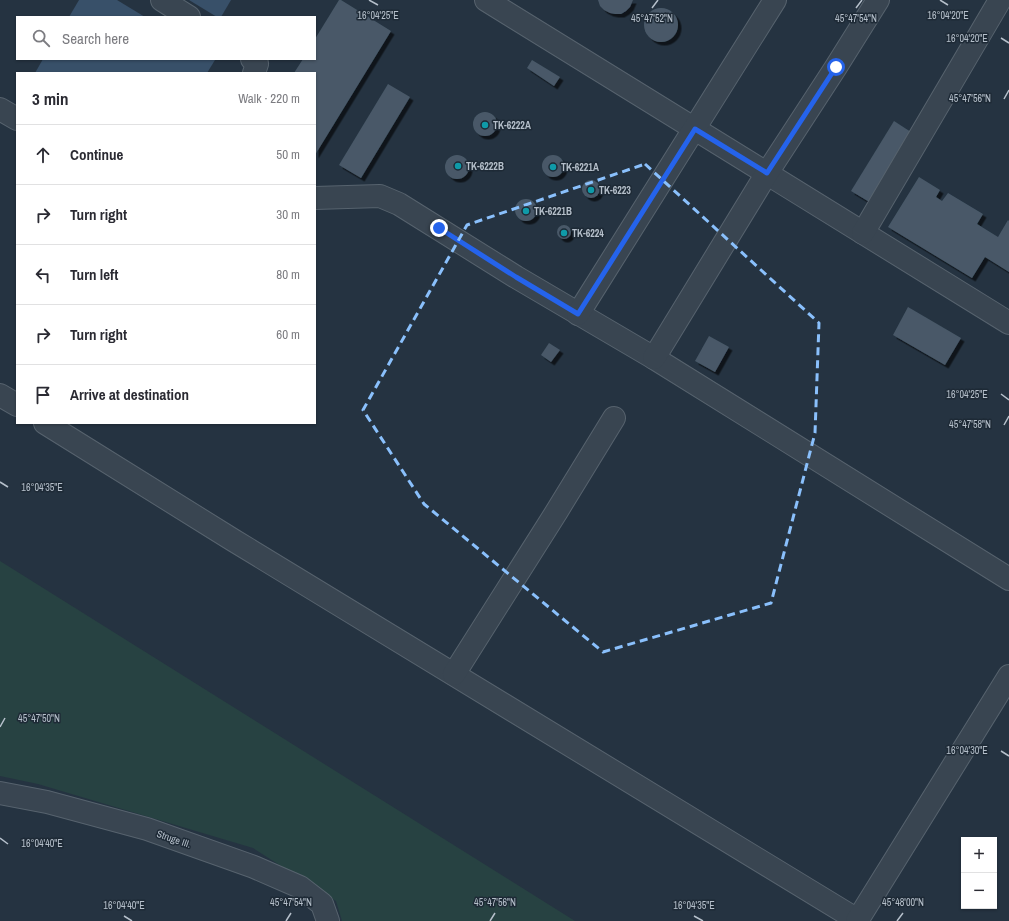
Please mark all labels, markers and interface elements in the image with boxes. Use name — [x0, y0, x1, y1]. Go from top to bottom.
text: 16°04'25"E — [357, 9, 399, 22]
text: 16°04'20"E — [927, 9, 969, 22]
text: 45°47'52"N — [631, 12, 673, 25]
text: 45°47'54"N — [835, 12, 877, 25]
search box — [16, 16, 316, 60]
icon: search — [30, 27, 52, 49]
text: Search here — [62, 28, 129, 49]
text: 16°04'20"E — [946, 32, 988, 45]
route start — [827, 58, 845, 76]
text: 3 min — [32, 87, 68, 110]
text: Walk · 220 m — [238, 90, 300, 107]
text: 45°47'56"N — [949, 92, 991, 105]
place label: TK-6222A — [493, 119, 531, 132]
marker: TK-6222A — [480, 120, 490, 130]
icon: ahead — [32, 144, 54, 166]
text: Continue — [70, 144, 123, 165]
text: 50 m — [276, 146, 300, 163]
place label: TK-6222B — [466, 160, 504, 173]
marker: TK-6222B — [453, 161, 463, 171]
place label: TK-6221A — [561, 161, 599, 174]
marker: TK-6221A — [548, 162, 558, 172]
place label: TK-6223 — [599, 184, 631, 197]
marker: TK-6223 — [586, 185, 596, 195]
icon: right — [32, 204, 54, 226]
text: Turn right — [70, 204, 127, 225]
place label: TK-6221B — [534, 205, 572, 218]
text: 30 m — [276, 206, 300, 223]
marker: TK-6221B — [521, 206, 531, 216]
route end — [430, 219, 448, 237]
place label: TK-6224 — [572, 227, 604, 240]
marker: TK-6224 — [559, 228, 569, 238]
icon: left — [32, 264, 54, 286]
text: Turn left — [70, 264, 118, 285]
text: 80 m — [276, 266, 300, 283]
icon: right — [32, 324, 54, 346]
text: Turn right — [70, 324, 127, 345]
text: 60 m — [276, 326, 300, 343]
icon: arrive — [32, 384, 54, 406]
text: Arrive at destination — [70, 384, 189, 405]
text: 16°04'25"E — [946, 388, 988, 401]
text: 45°47'58"N — [949, 418, 991, 431]
text: 16°04'35"E — [21, 481, 63, 494]
text: 45°47'50"N — [18, 712, 60, 725]
text: 16°04'30"E — [946, 744, 988, 757]
street label: Struge III. — [155, 827, 193, 851]
text: 16°04'40"E — [21, 837, 63, 850]
map controls — [961, 837, 997, 909]
button: + — [961, 837, 997, 873]
button: − — [961, 873, 997, 909]
text: 45°47'54"N — [270, 896, 312, 909]
text: 45°47'56"N — [474, 896, 516, 909]
text: 45°48'00"N — [882, 896, 924, 909]
text: 16°04'40"E — [103, 899, 145, 912]
text: 16°04'35"E — [673, 899, 715, 912]

